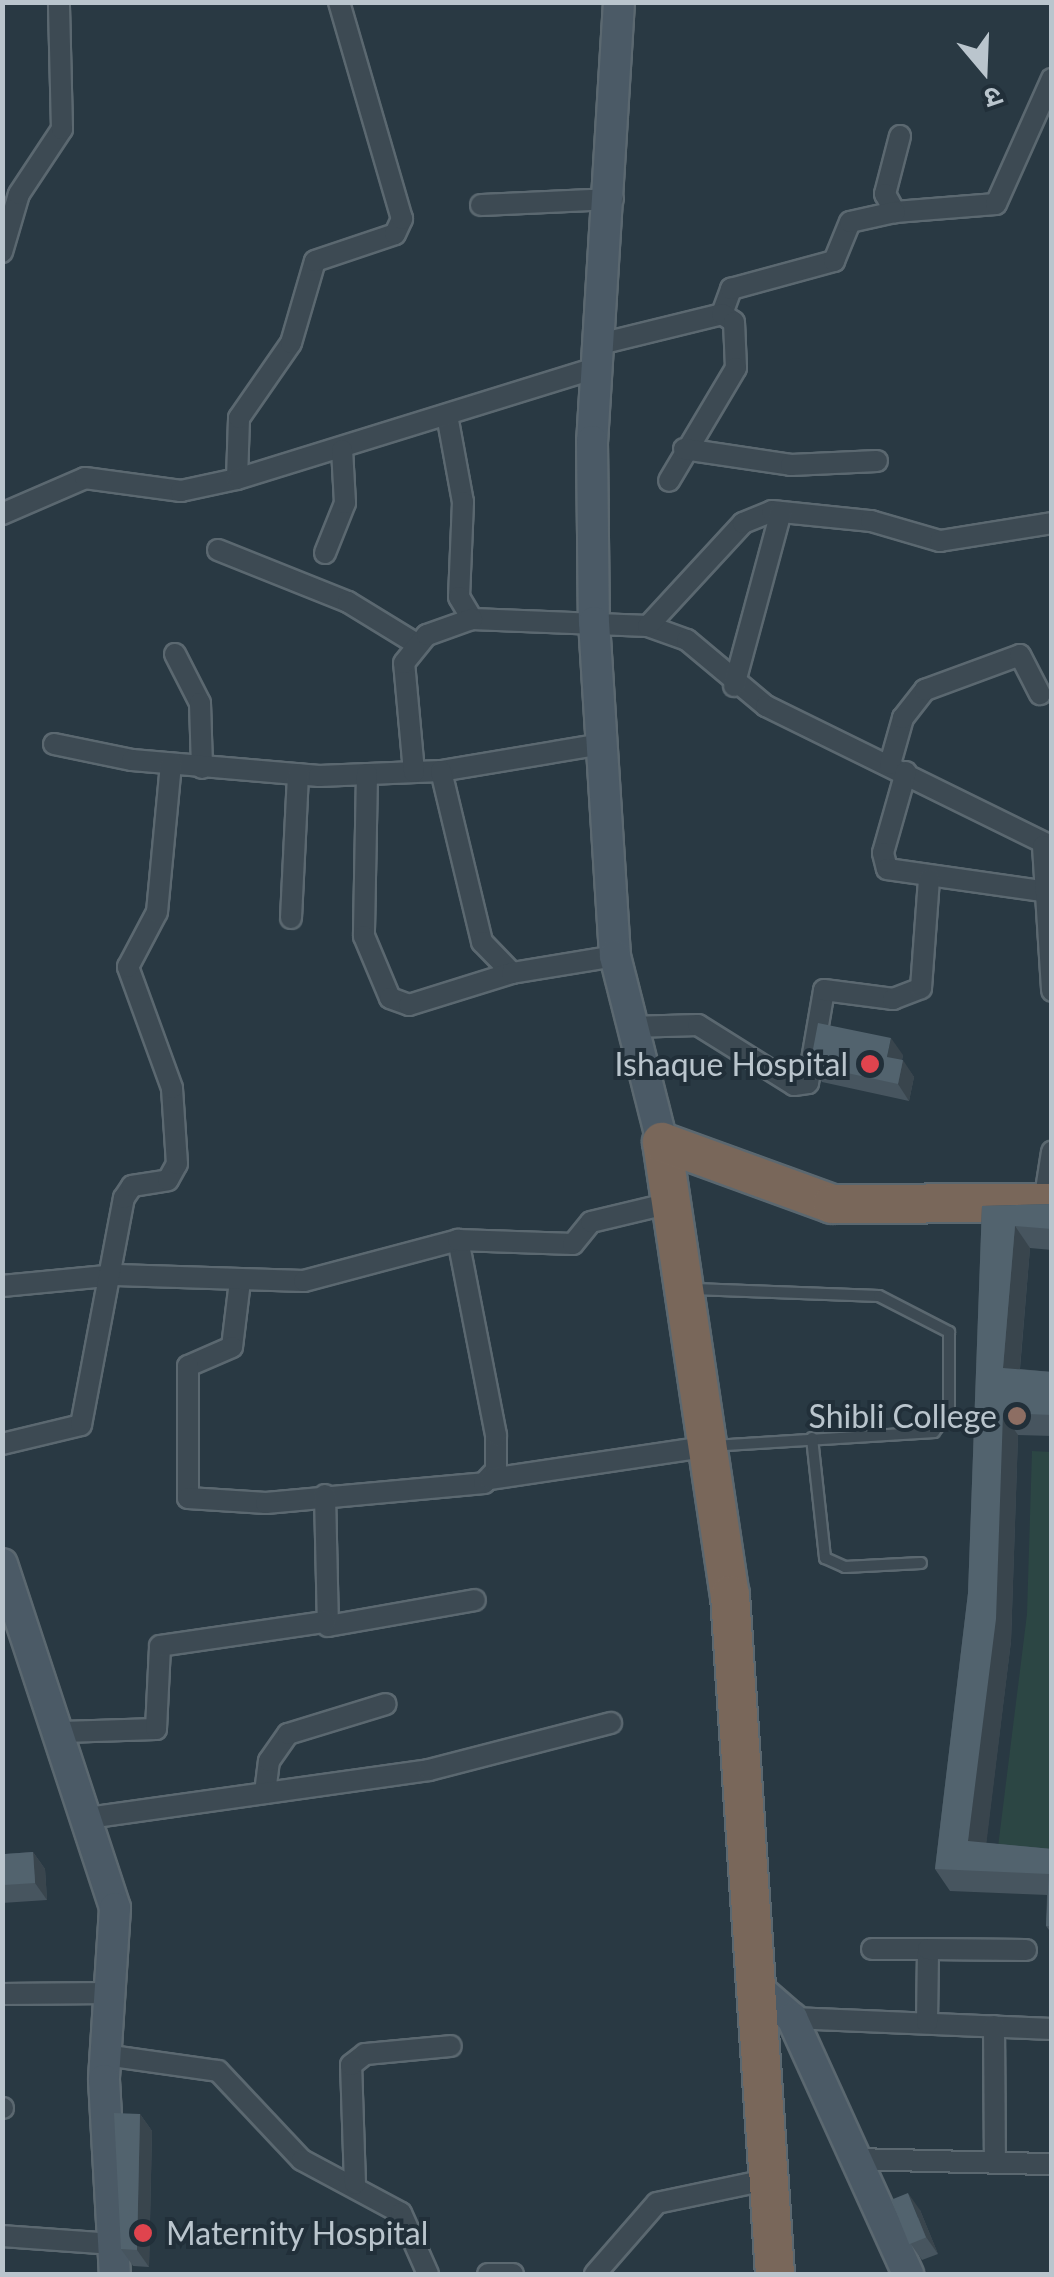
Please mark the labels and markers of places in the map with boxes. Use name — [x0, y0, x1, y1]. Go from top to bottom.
place label: Ishaque Hospital — [615, 1045, 848, 1083]
marker: Ishaque Hospital — [857, 1051, 883, 1077]
place label: Shibli College — [809, 1397, 997, 1435]
marker: Shibli College — [1006, 1405, 1028, 1427]
place label: Maternity Hospital — [166, 2214, 429, 2252]
marker: Maternity Hospital — [130, 2220, 156, 2246]

